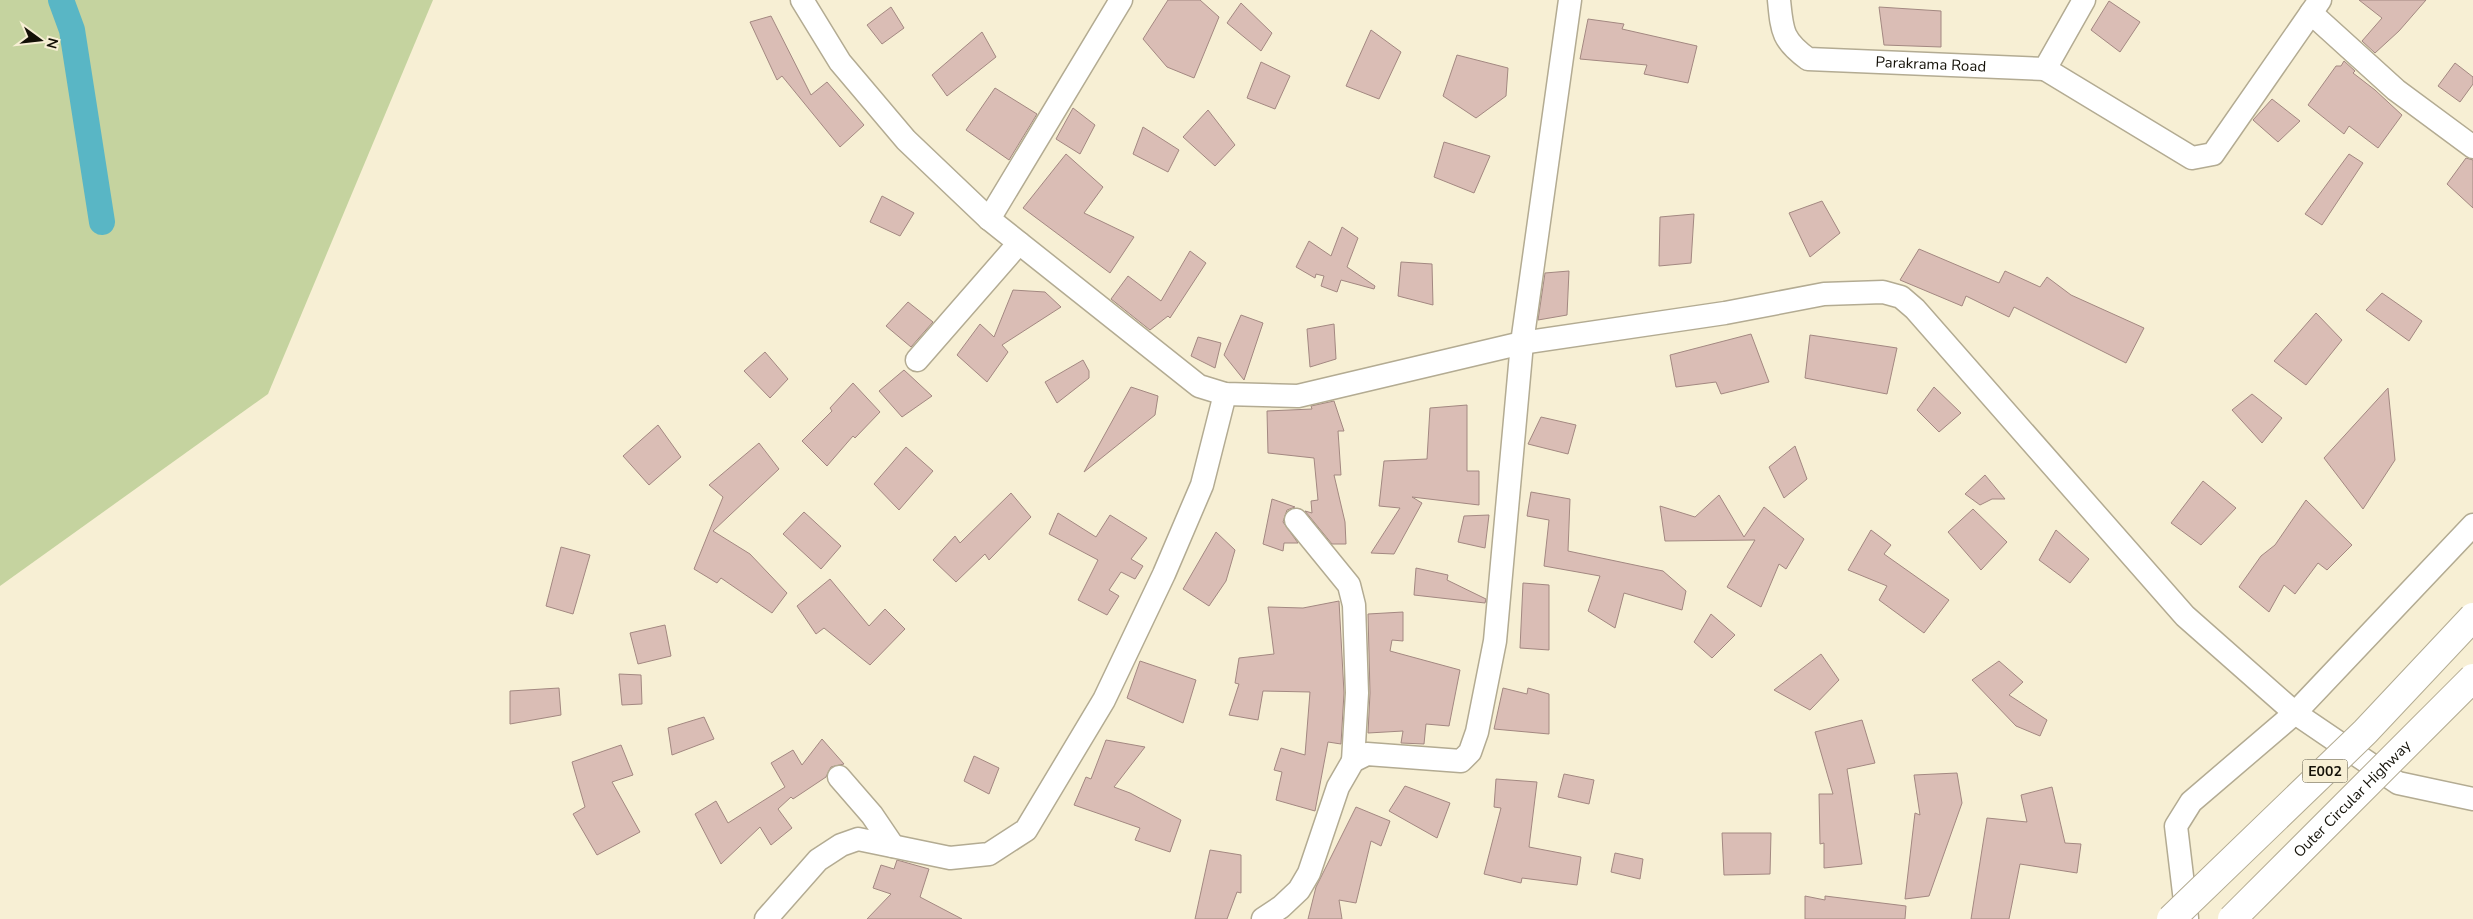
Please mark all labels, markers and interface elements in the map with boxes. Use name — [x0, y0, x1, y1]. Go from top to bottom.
north arrow — [15, 15, 65, 65]
text: N — [42, 36, 63, 51]
street label: Parakrama Road — [1875, 52, 1987, 77]
street label: Outer Circular Highway — [2289, 735, 2416, 862]
road number: E002 — [2302, 759, 2348, 782]

